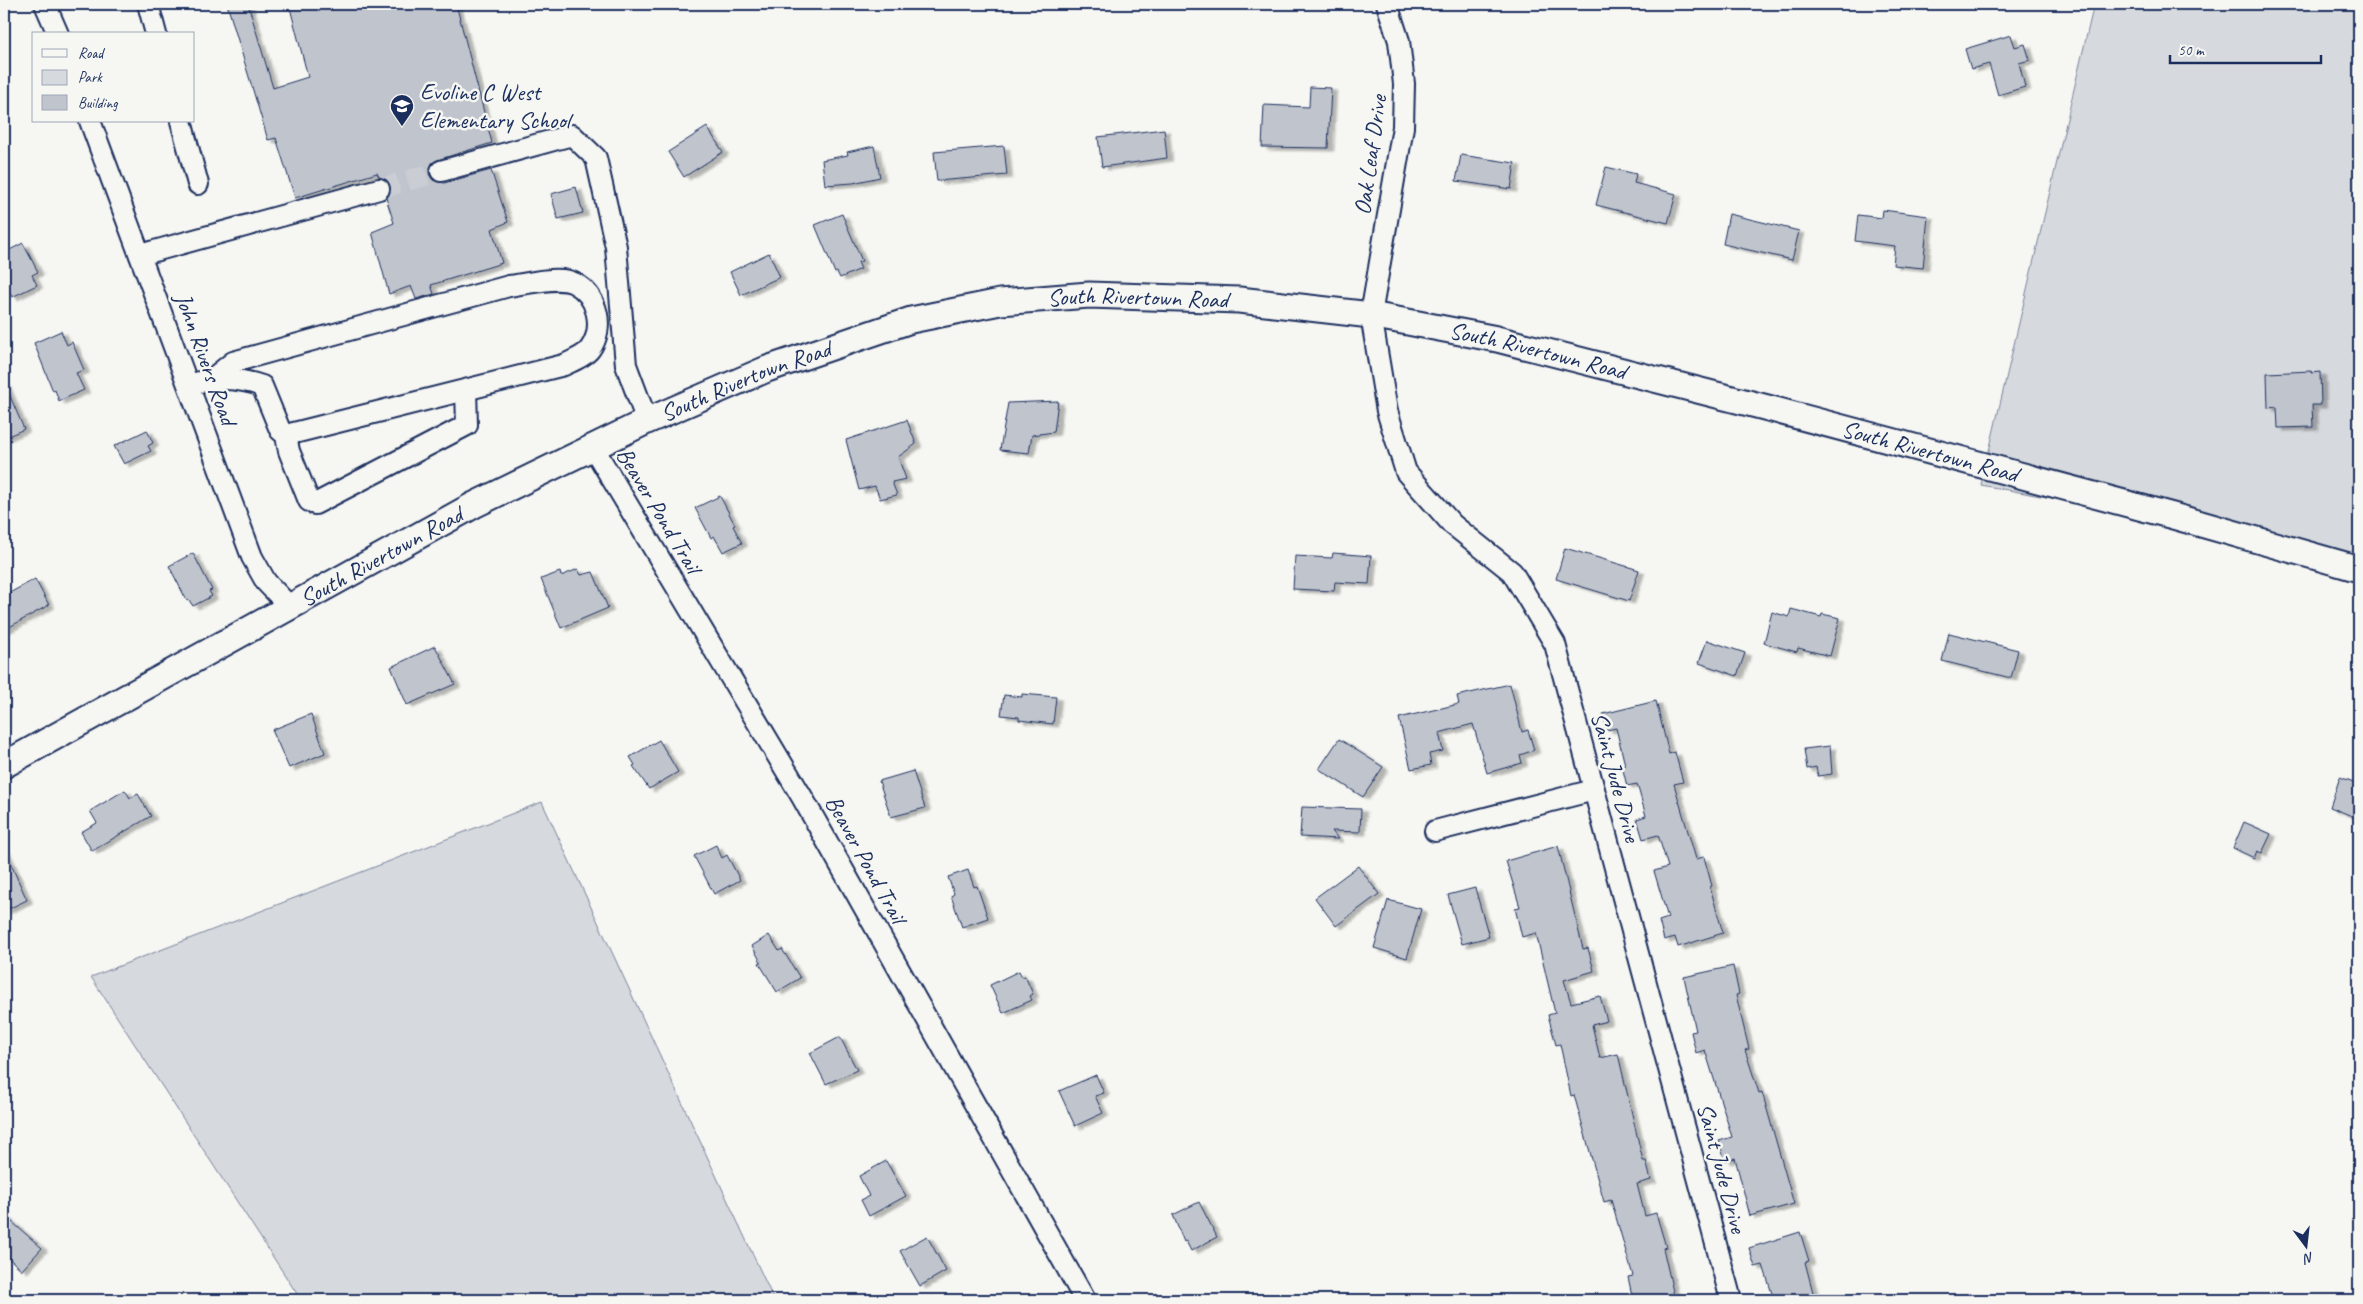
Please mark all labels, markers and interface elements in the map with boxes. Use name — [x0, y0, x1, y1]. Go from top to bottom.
legend — [32, 32, 195, 122]
scale bar — [2170, 32, 2322, 64]
text: 50 m — [2178, 41, 2205, 60]
text: Road — [78, 44, 105, 63]
text: Park — [78, 68, 103, 87]
place label: Evoline C West Elementary School — [420, 77, 574, 135]
street label: Oak Leaf Drive — [1347, 91, 1394, 217]
school or university icon: Evoline C West Elementary School — [389, 93, 415, 127]
text: Building — [78, 94, 118, 113]
street label: South Rivertown Road — [1046, 280, 1232, 315]
street label: John Rivers Road — [168, 288, 245, 432]
street label: South Rivertown Road — [1447, 315, 1633, 387]
street label: South Rivertown Road — [656, 332, 838, 428]
street label: South Rivertown Road — [1839, 413, 2025, 490]
street label: Beaver Pond Trail — [610, 442, 710, 582]
street label: South Rivertown Road — [295, 498, 471, 613]
street label: Saint Jude Drive — [1584, 709, 1648, 847]
street label: Beaver Pond Trail — [819, 790, 915, 932]
street label: Saint Jude Drive — [1690, 1100, 1754, 1238]
north arrow — [2280, 1222, 2330, 1272]
text: N — [2301, 1249, 2316, 1268]

